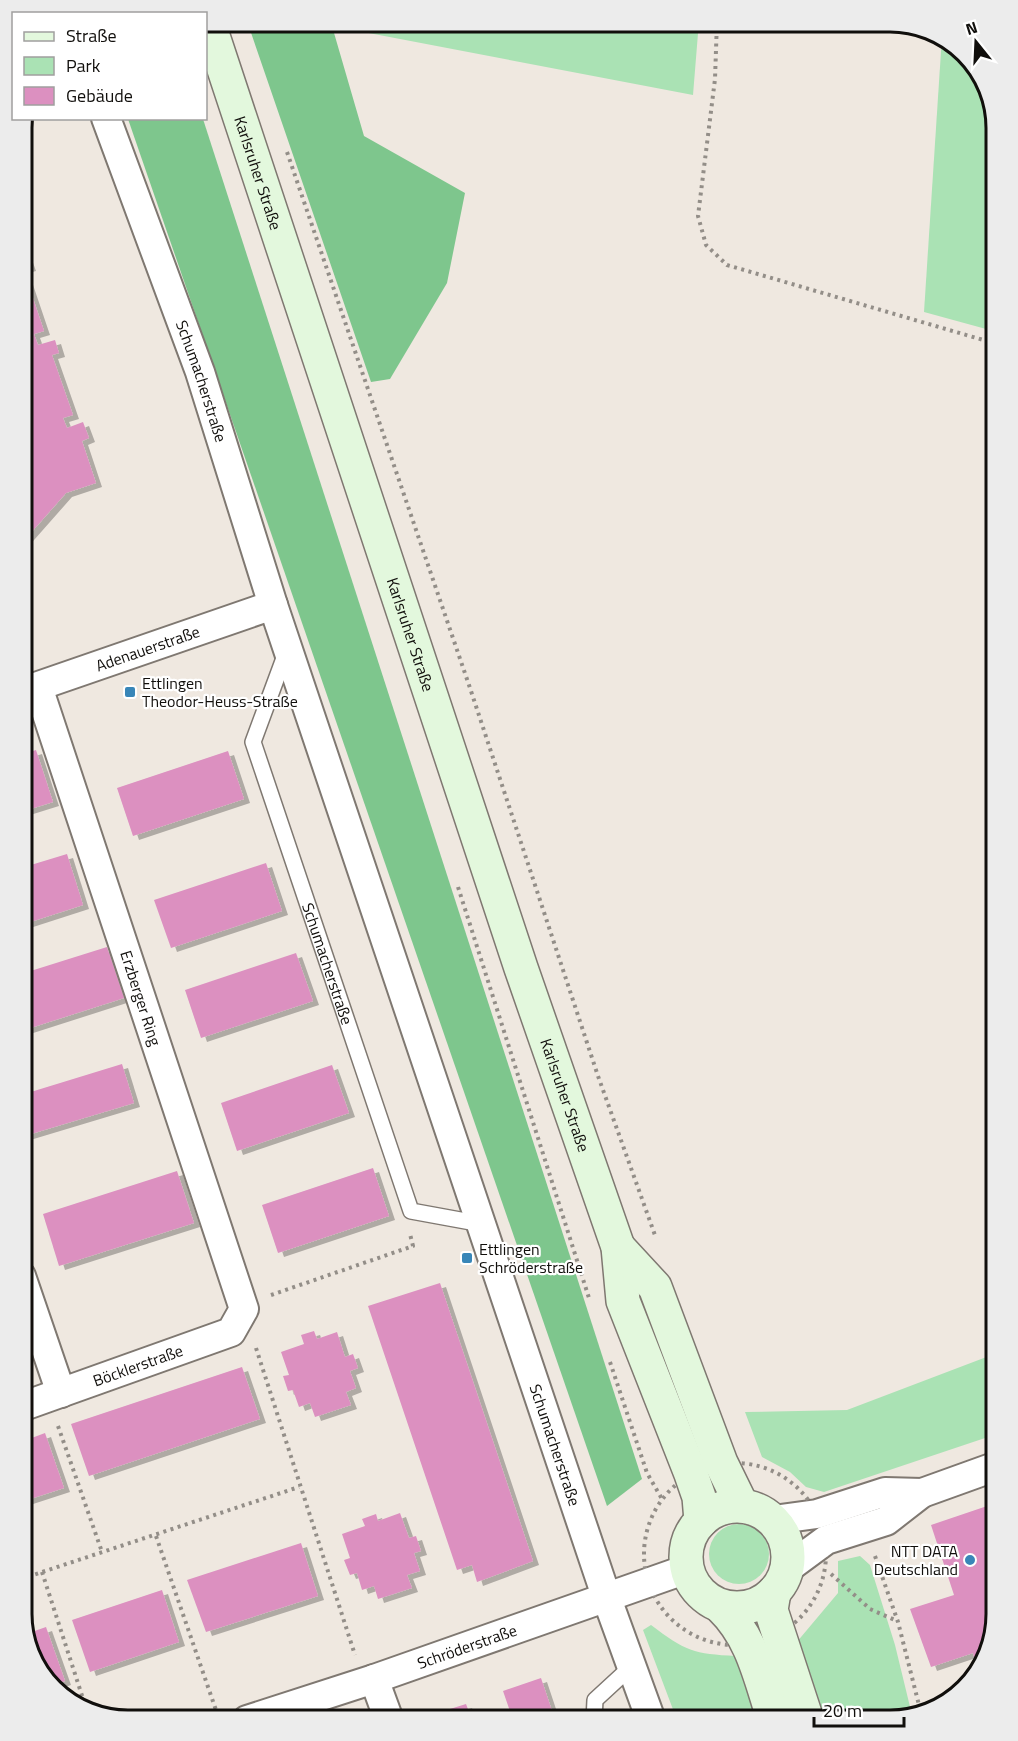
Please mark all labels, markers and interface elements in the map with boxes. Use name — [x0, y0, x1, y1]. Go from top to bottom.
legend — [12, 12, 207, 120]
north arrow — [946, 12, 1006, 72]
text: N — [962, 15, 980, 41]
text: Straße — [66, 22, 117, 49]
text: Park — [66, 52, 101, 79]
text: Gebäude — [66, 82, 133, 109]
street label: Karlsruher Straße — [228, 113, 288, 233]
street label: Schumacherstraße — [170, 317, 233, 445]
street label: Karlsruher Straße — [381, 574, 441, 694]
street label: Adenauerstraße — [92, 619, 203, 677]
place label: Ettlingen Theodor-Heuss-Straße — [142, 671, 298, 713]
marker: Ettlingen Theodor-Heuss-Straße — [123, 685, 137, 699]
street label: Schumacherstraße — [296, 900, 359, 1028]
street label: Erzberger Ring — [114, 947, 168, 1049]
street label: Karlsruher Straße — [534, 1035, 596, 1155]
place label: Ettlingen Schröderstraße — [479, 1237, 583, 1279]
marker: Ettlingen Schröderstraße — [460, 1251, 474, 1265]
street label: Böcklerstraße — [89, 1338, 186, 1392]
street label: Schumacherstraße — [524, 1381, 587, 1509]
place label: NTT DATA Deutschland — [874, 1539, 958, 1581]
marker: NTT DATA Deutschland — [963, 1553, 977, 1567]
street label: Schröderstraße — [414, 1618, 520, 1675]
scale bar — [814, 1690, 904, 1728]
text: 20 m — [823, 1697, 862, 1724]

